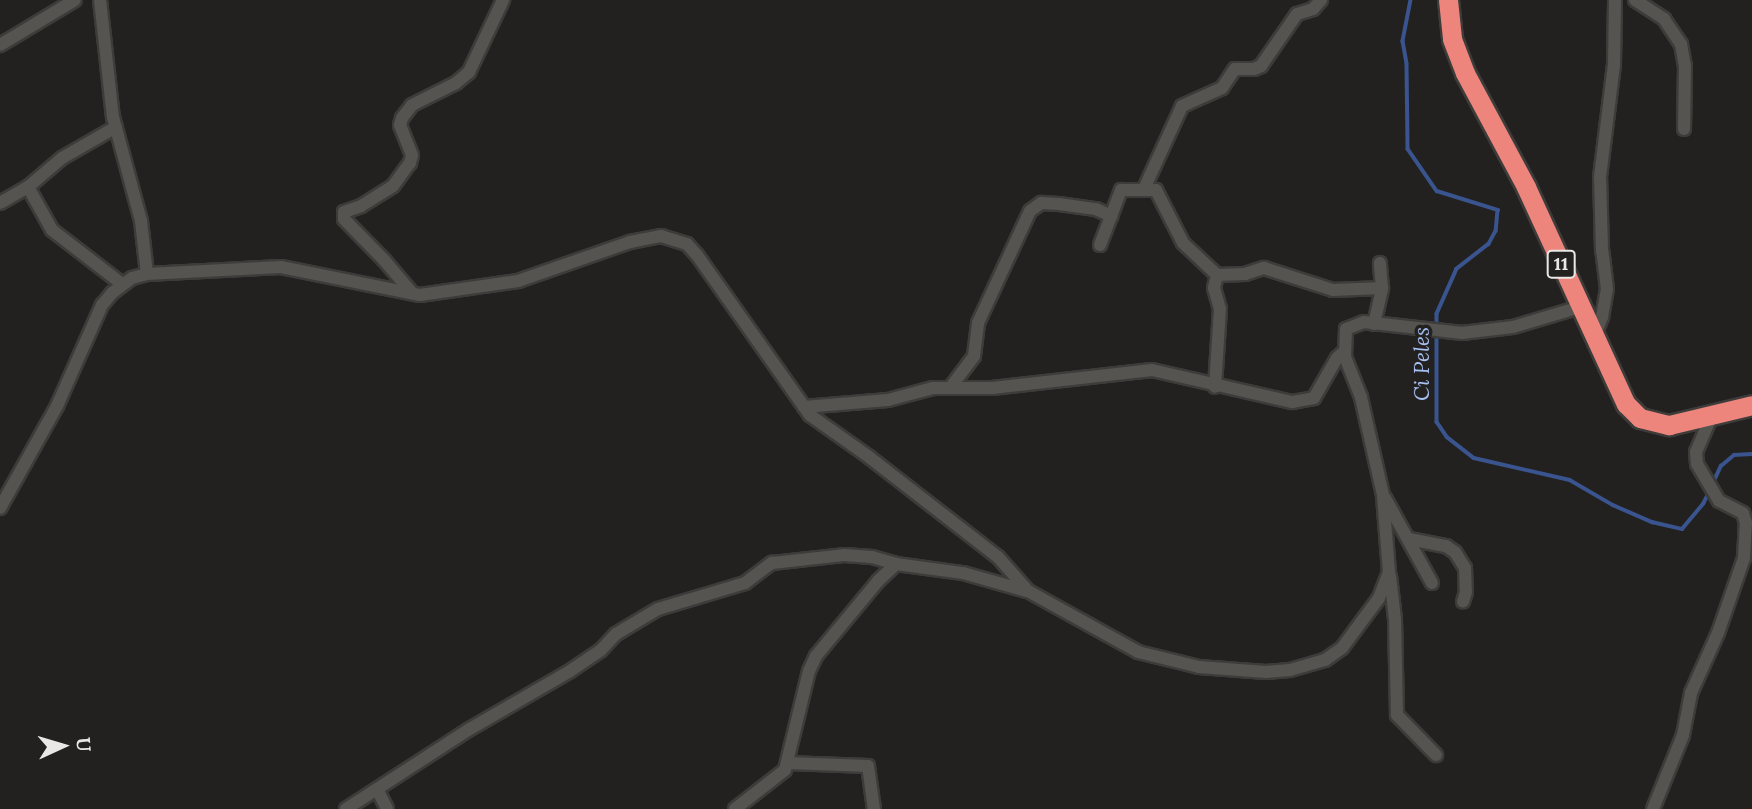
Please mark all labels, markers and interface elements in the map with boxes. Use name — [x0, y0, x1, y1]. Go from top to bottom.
road number: 11 — [1545, 250, 1577, 278]
water label: Ci Peles — [1409, 327, 1435, 401]
north arrow — [28, 711, 98, 781]
text: U — [71, 736, 96, 753]

